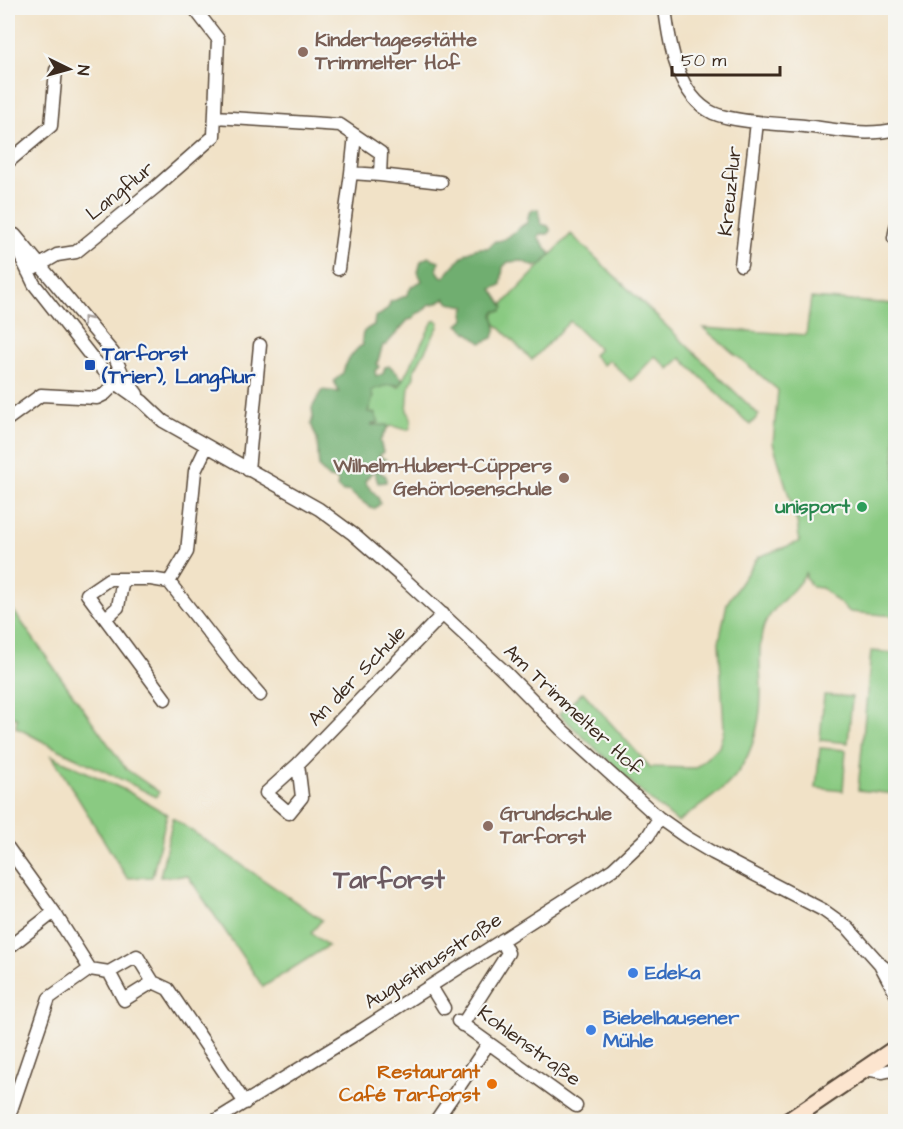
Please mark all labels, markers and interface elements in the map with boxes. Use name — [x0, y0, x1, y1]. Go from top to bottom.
place label: Kindertagesstätte Trimmelter Hof — [314, 26, 477, 77]
north arrow — [39, 39, 99, 99]
scale bar — [672, 39, 780, 77]
marker: Kindertagesstätte Trimmelter Hof — [296, 45, 310, 59]
text: 50 m — [681, 48, 726, 73]
text: N — [72, 64, 94, 76]
street label: Kreuzflur — [711, 145, 749, 237]
street label: Langflur — [80, 155, 161, 228]
one-way arrow — [82, 316, 93, 327]
place label: Tarforst (Trier), Langflur — [101, 340, 256, 392]
marker: Tarforst (Trier), Langflur — [83, 358, 97, 372]
place label: Wilhelm-Hubert-Cüppers Gehörlosenschule — [332, 452, 552, 503]
marker: Wilhelm-Hubert-Cüppers Gehörlosenschule — [557, 471, 571, 485]
place label: unisport — [774, 493, 851, 521]
marker: unisport — [855, 500, 869, 514]
street label: An der Schule — [302, 619, 413, 733]
street label: Am Trimmelter Hof — [497, 638, 649, 782]
place label: Grundschule Tarforst — [499, 800, 612, 851]
marker: Grundschule Tarforst — [481, 819, 495, 833]
district label: Tarforst — [332, 862, 445, 898]
street label: Augustinusstraße — [359, 906, 508, 1017]
place label: Edeka — [645, 959, 701, 987]
marker: Edeka — [626, 966, 640, 980]
street label: Kohlenstraße — [472, 999, 587, 1093]
place label: Biebelhausener Mühle — [603, 1004, 740, 1055]
marker: Biebelhausener Mühle — [584, 1023, 598, 1037]
place label: Restaurant Café Tarforst — [339, 1058, 481, 1109]
marker: Restaurant Café Tarforst — [485, 1077, 499, 1091]

